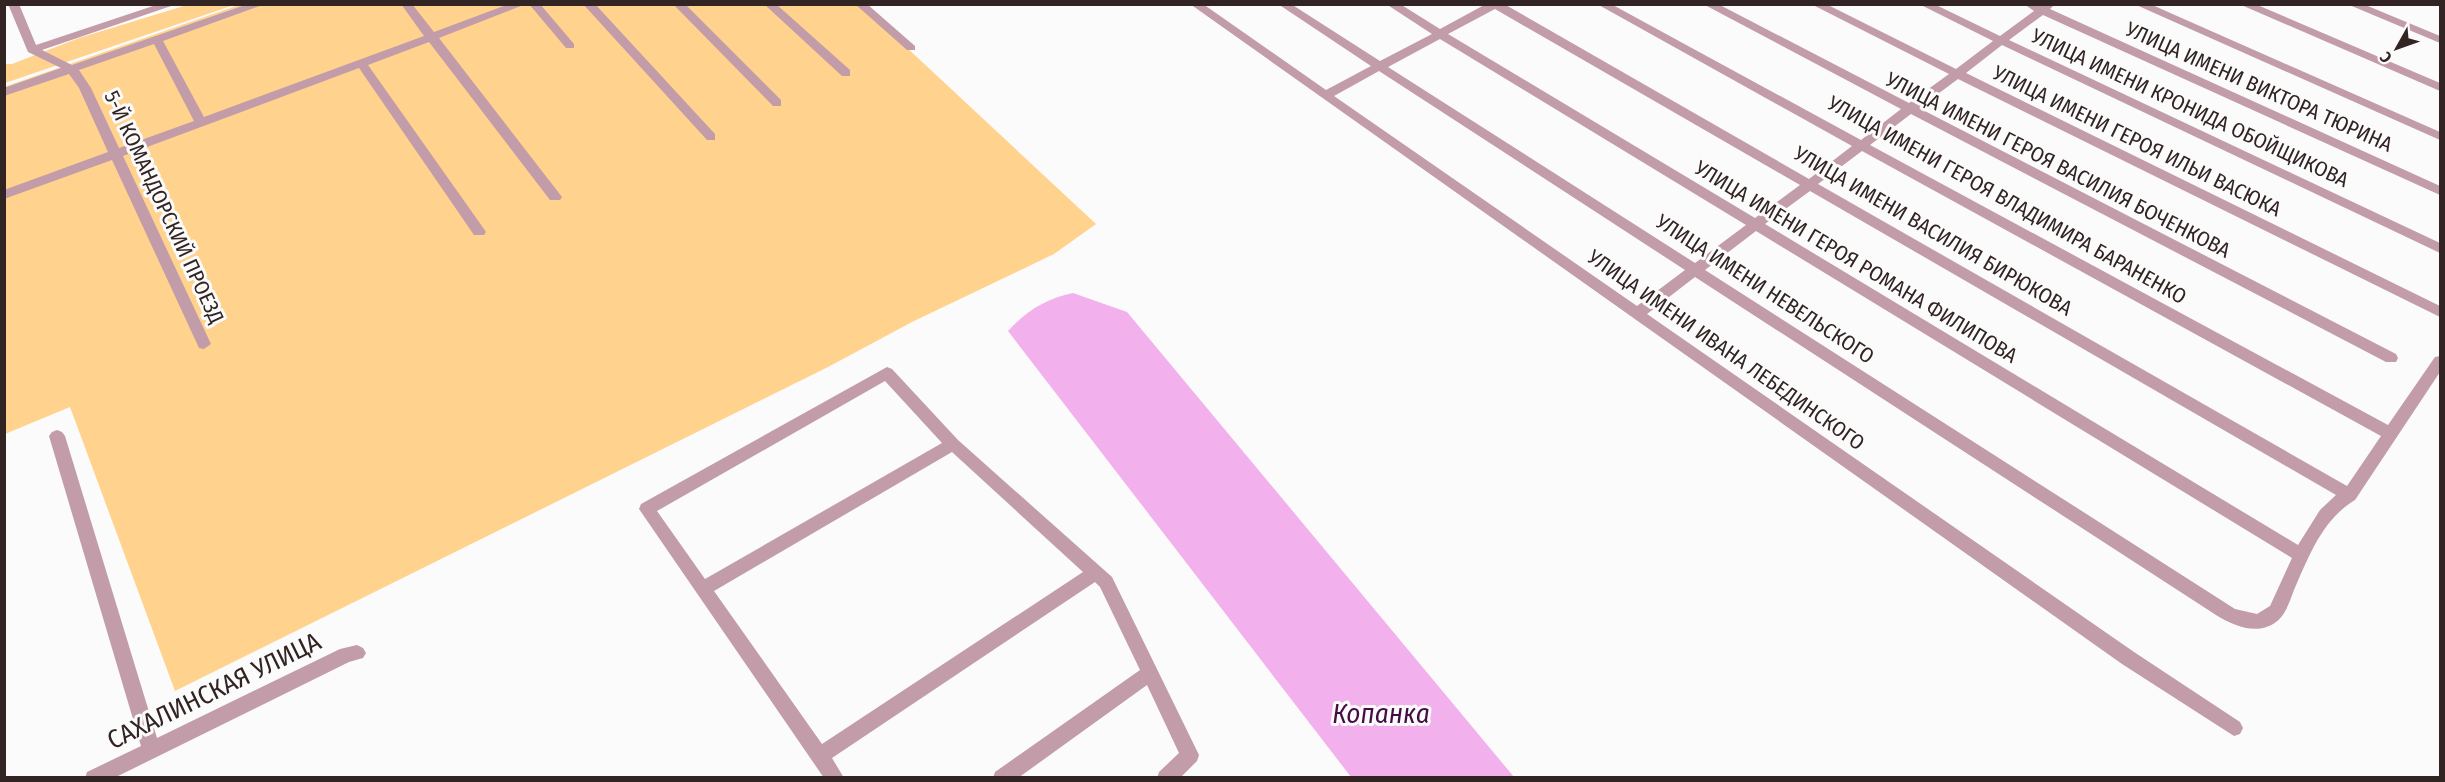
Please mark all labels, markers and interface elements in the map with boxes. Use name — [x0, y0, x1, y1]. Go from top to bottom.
street label: УЛИЦА ИМЕНИ ВИКТОРА ТЮРИНА — [2121, 16, 2396, 158]
north arrow — [2367, 18, 2427, 78]
street label: УЛИЦА ИМЕНИ КРОНИДА ОБОЙЩИКОВА — [2026, 23, 2353, 193]
text: С — [2376, 48, 2396, 67]
street label: УЛИЦА ИМЕНИ ГЕРОЯ ИЛЬИ ВАСЮКА — [1988, 59, 2285, 222]
street label: УЛИЦА ИМЕНИ ГЕРОЯ ВАСИЛИЯ БОЧЕНКОВА — [1880, 66, 2235, 264]
street label: 5-Й КОМАНДОРСКИЙ ПРОЕЗД — [99, 86, 229, 328]
street label: УЛИЦА ИМЕНИ ГЕРОЯ ВЛАДИМИРА БАРАНЕНКО — [1822, 90, 2191, 310]
street label: УЛИЦА ИМЕНИ ВАСИЛИЯ БИРЮКОВА — [1788, 140, 2077, 322]
street label: УЛИЦА ИМЕНИ ГЕРОЯ РОМАНА ФИЛИПОВА — [1689, 155, 2022, 369]
street label: УЛИЦА ИМЕНИ НЕВЕЛЬСКОГО — [1650, 208, 1879, 369]
street label: УЛИЦА ИМЕНИ ИВАНА ЛЕБЕДИНСКОГО — [1582, 244, 1869, 456]
street label: САХАЛИНСКАЯ УЛИЦА — [102, 626, 326, 756]
water label: Копанка — [1332, 698, 1430, 730]

